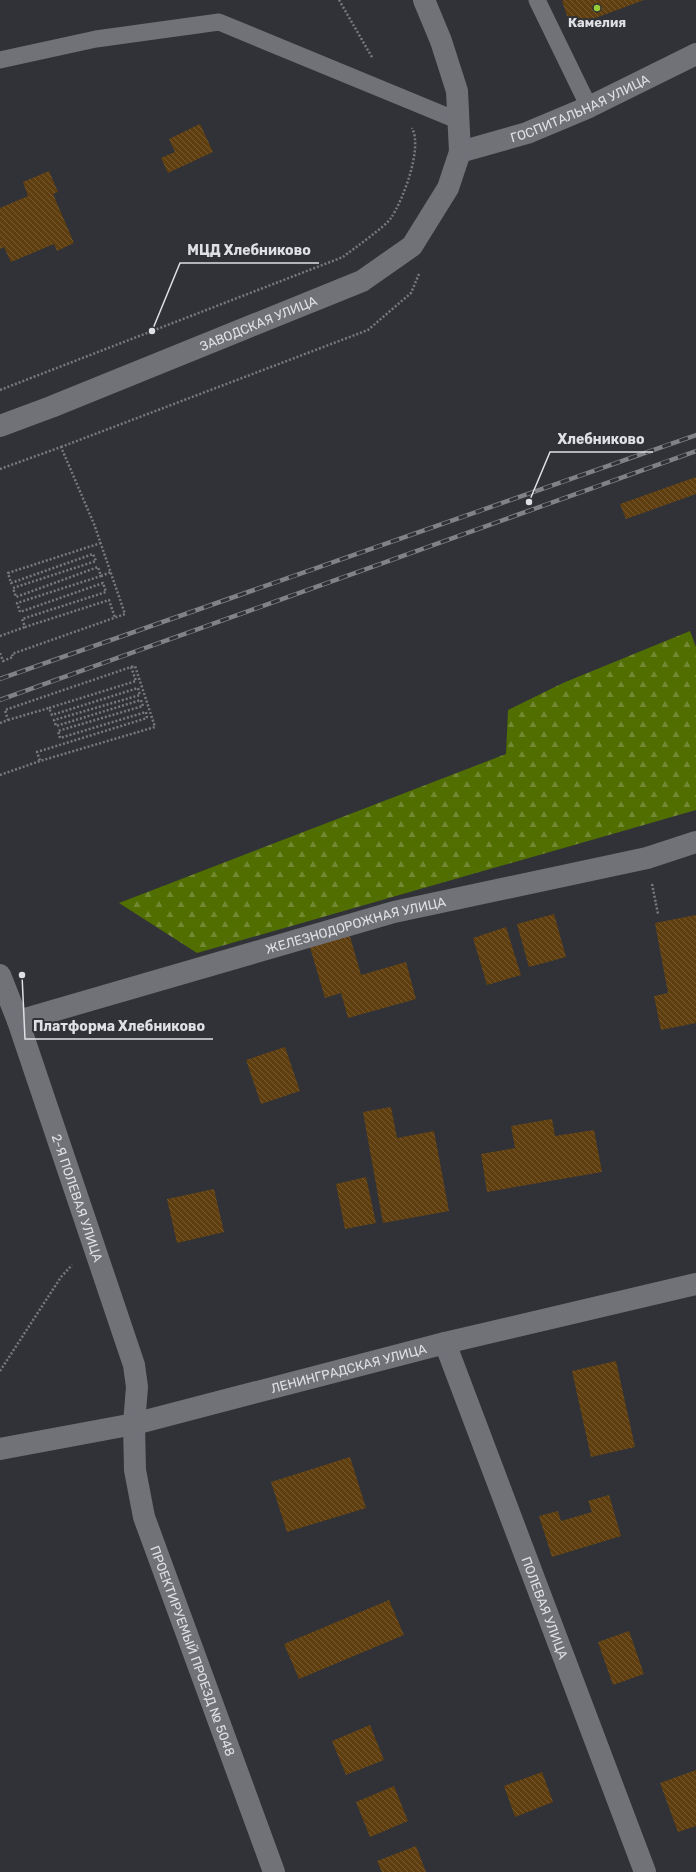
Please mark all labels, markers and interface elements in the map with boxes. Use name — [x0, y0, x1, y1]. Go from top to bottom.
marker: Камелия — [592, 3, 602, 13]
place label: Камелия — [568, 15, 626, 30]
street label: ГОСПИТАЛЬНАЯ УЛИЦА — [509, 71, 652, 145]
callout: МЦД Хлебниково — [180, 237, 319, 263]
text: МЦД Хлебниково — [187, 242, 311, 259]
street label: ЗАВОДСКАЯ УЛИЦА — [197, 292, 319, 354]
callout: Хлебниково — [550, 426, 653, 452]
text: Хлебниково — [558, 431, 644, 448]
street label: ЖЕЛЕЗНОДОРОЖНАЯ УЛИЦА — [264, 894, 447, 956]
callout: Платформа Хлебниково — [25, 1013, 213, 1039]
text: Платформа Хлебниково — [33, 1018, 205, 1035]
street label: 2-Я ПОЛЕВАЯ УЛИЦА — [49, 1132, 106, 1264]
street label: ЛЕНИНГРАДСКАЯ УЛИЦА — [269, 1341, 428, 1396]
street label: ПРОЕКТИРУЕМЫЙ ПРОЕЗД № 5048 — [148, 1543, 238, 1758]
street label: ПОЛЕВАЯ УЛИЦА — [519, 1554, 571, 1661]

